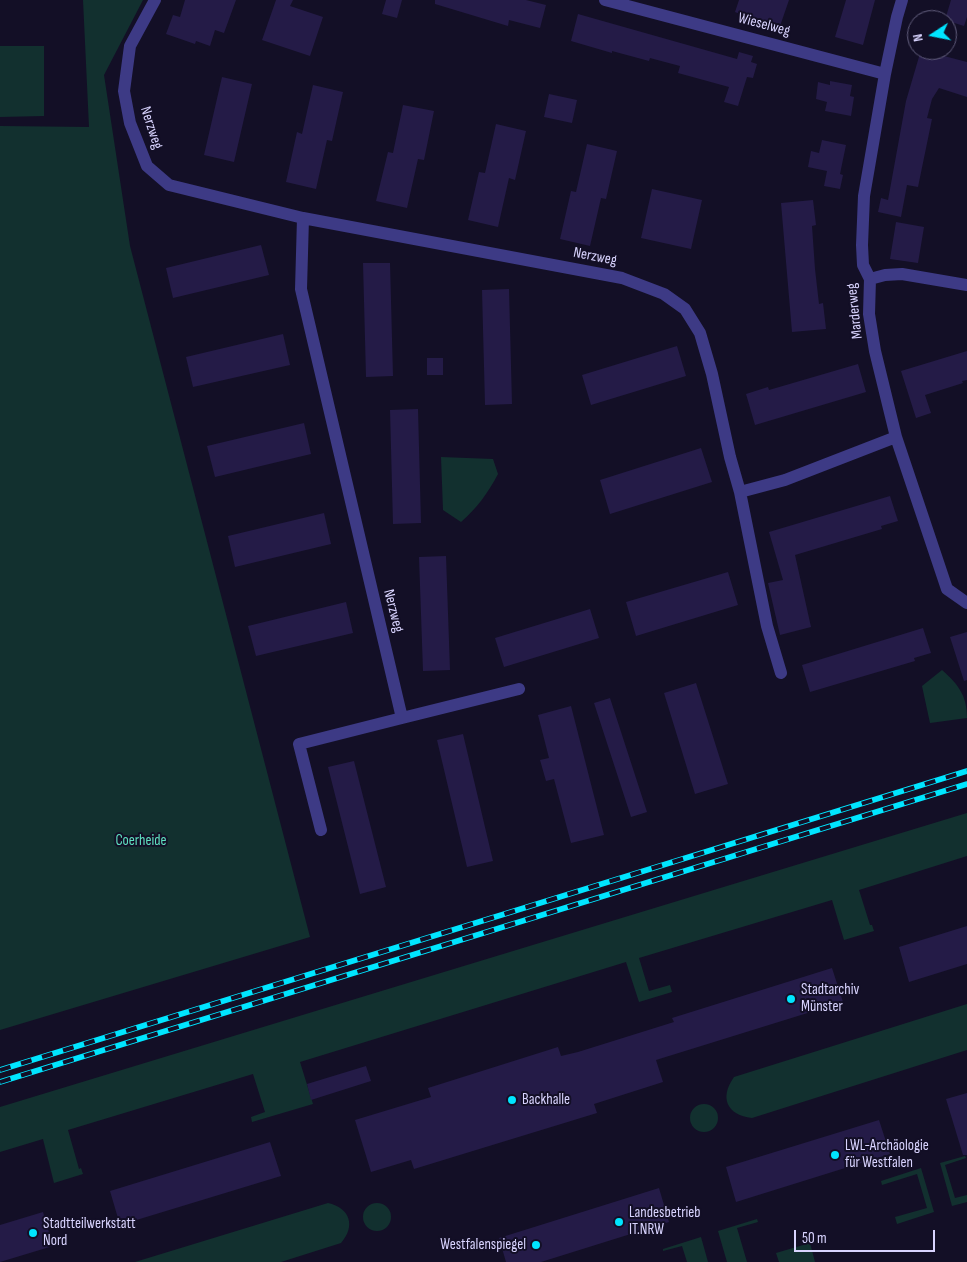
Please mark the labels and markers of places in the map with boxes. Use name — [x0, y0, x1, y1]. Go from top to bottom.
place label: Stadtarchiv Münster — [801, 981, 859, 1016]
marker: Stadtarchiv Münster — [785, 993, 797, 1005]
place label: Backhalle — [522, 1091, 570, 1109]
marker: Backhalle — [506, 1094, 518, 1106]
place label: LWL-Archäologie für Westfalen — [845, 1137, 929, 1172]
marker: LWL-Archäologie für Westfalen — [829, 1149, 841, 1161]
place label: Landesbetrieb IT.NRW — [629, 1204, 701, 1239]
place label: Stadtteilwerkstatt Nord — [43, 1215, 136, 1250]
marker: Landesbetrieb IT.NRW — [613, 1216, 625, 1228]
marker: Stadtteilwerkstatt Nord — [27, 1227, 39, 1239]
place label: Westfalenspiegel — [440, 1236, 526, 1254]
marker: Westfalenspiegel — [530, 1239, 542, 1251]

